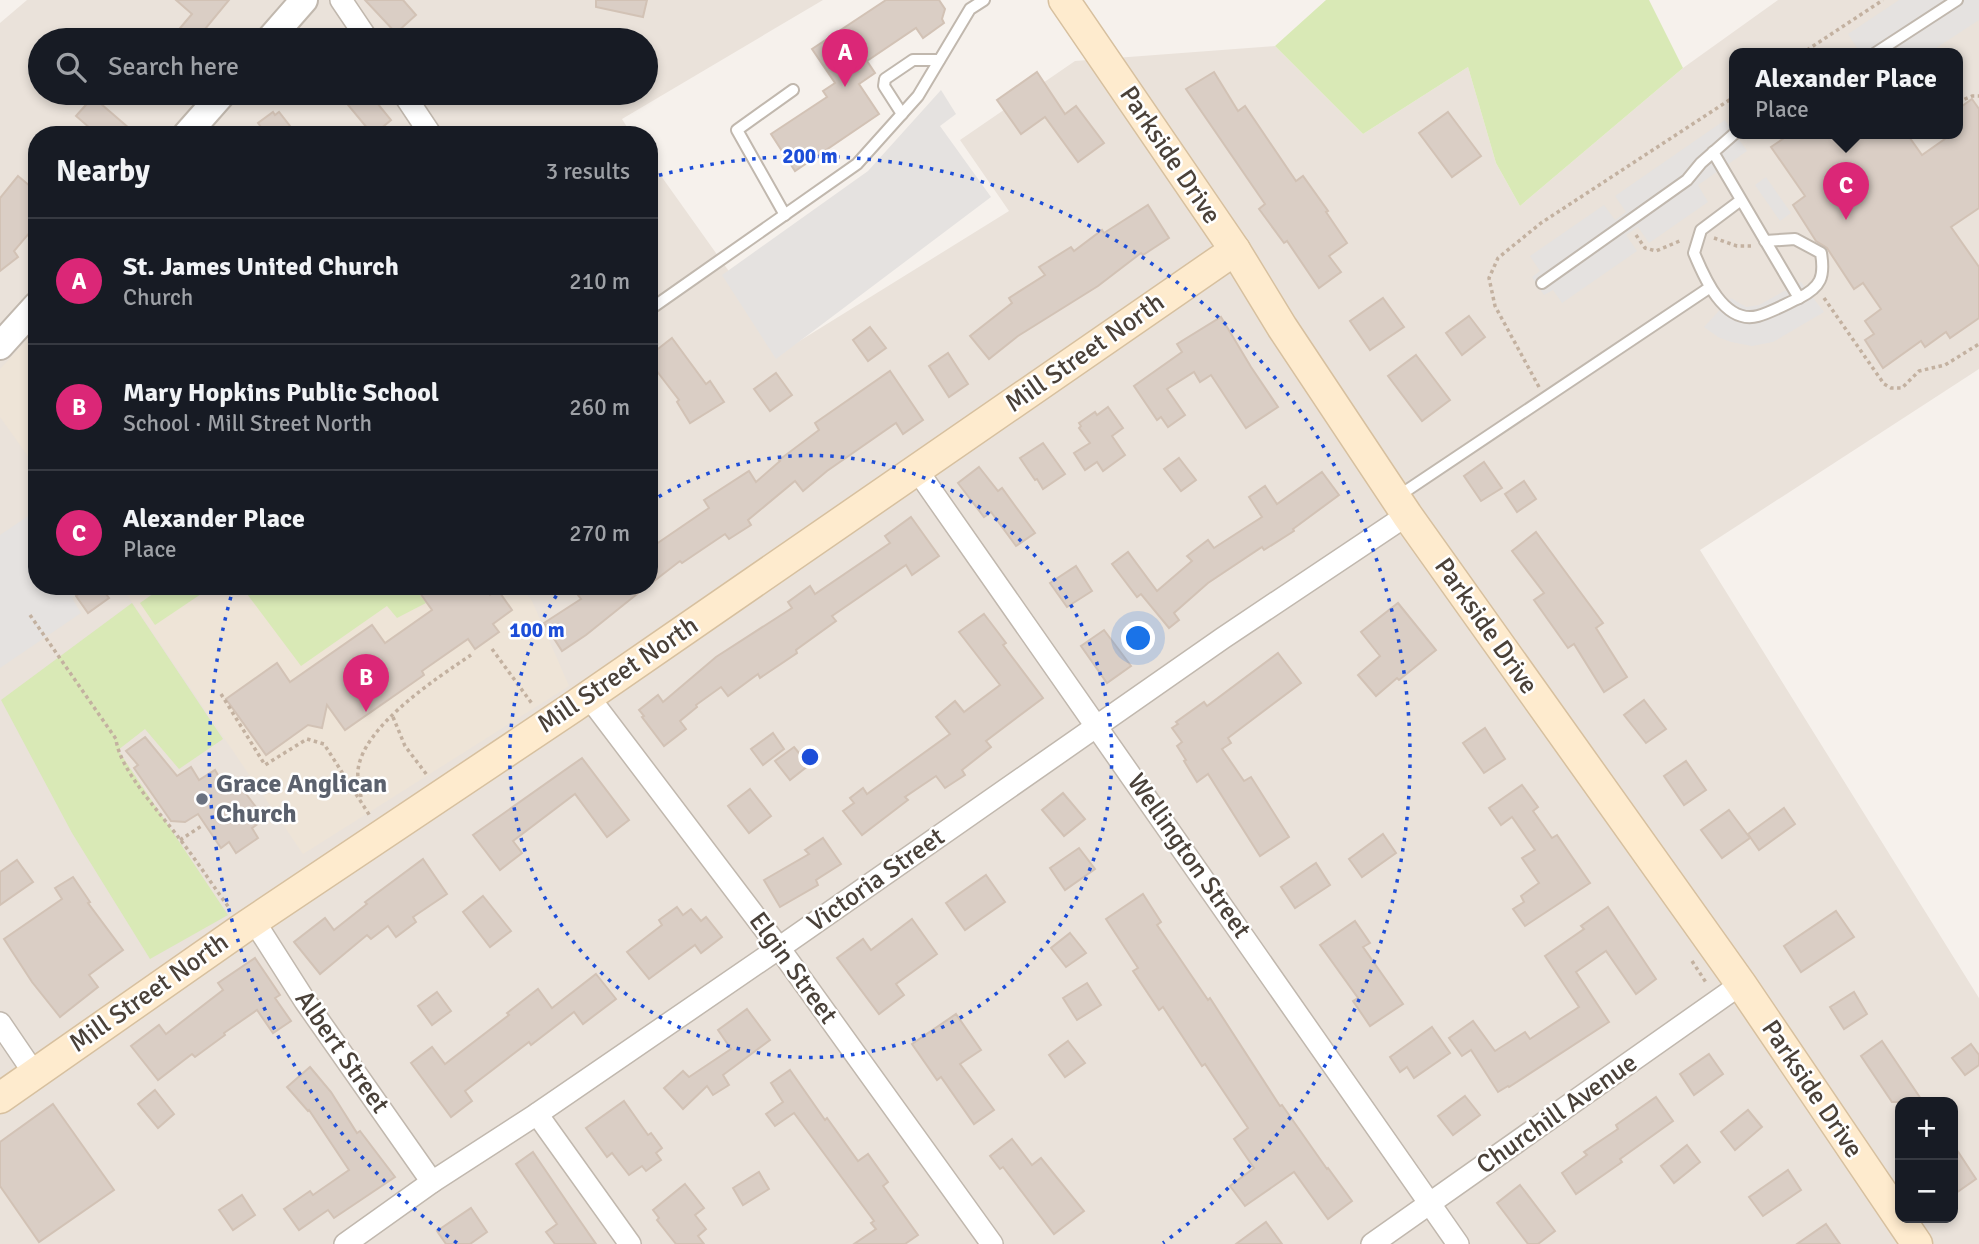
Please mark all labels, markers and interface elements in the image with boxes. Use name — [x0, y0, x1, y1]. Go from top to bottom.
search box — [28, 28, 658, 105]
pin: A — [822, 29, 868, 87]
icon: search — [52, 48, 90, 86]
popup — [1729, 48, 1963, 139]
text: Search here — [108, 51, 239, 83]
text: Alexander Place — [1755, 63, 1937, 95]
street label: Parkside Drive — [1112, 80, 1228, 230]
text: Place — [1755, 95, 1809, 124]
text: 200 m — [782, 143, 838, 169]
text: Nearby — [56, 153, 150, 190]
text: 3 results — [546, 157, 630, 186]
pin: C — [1823, 162, 1869, 220]
text: St. James United Church — [123, 251, 399, 283]
text: A — [72, 267, 86, 296]
text: 210 m — [569, 267, 630, 296]
text: Church — [123, 283, 193, 312]
street label: Mill Street North — [999, 286, 1171, 420]
text: Mary Hopkins Public School — [123, 377, 439, 409]
text: B — [72, 393, 86, 422]
text: 260 m — [569, 393, 630, 422]
text: School · Mill Street North — [123, 409, 372, 438]
text: Alexander Place — [123, 503, 305, 535]
text: C — [72, 519, 86, 548]
text: 270 m — [569, 519, 630, 548]
text: Place — [123, 535, 177, 564]
street label: Parkside Drive — [1427, 552, 1545, 700]
street label: Mill Street North — [532, 610, 704, 740]
text: 100 m — [509, 617, 565, 643]
your location — [1121, 621, 1155, 655]
pin: B — [343, 654, 389, 712]
centre of rings — [798, 745, 822, 769]
street label: Wellington Street — [1120, 767, 1258, 945]
place label: Grace Anglican Church — [216, 768, 387, 830]
marker: Grace Anglican Church — [194, 791, 210, 807]
street label: Victoria Street — [801, 821, 951, 939]
street label: Elgin Street — [742, 906, 844, 1030]
street label: Mill Street North — [63, 926, 235, 1060]
street label: Albert Street — [288, 984, 396, 1120]
street label: Parkside Drive — [1754, 1014, 1870, 1164]
street label: Churchill Avenue — [1471, 1047, 1643, 1181]
map controls — [1895, 1097, 1958, 1223]
button: + — [1895, 1097, 1958, 1160]
button: − — [1895, 1160, 1958, 1223]

